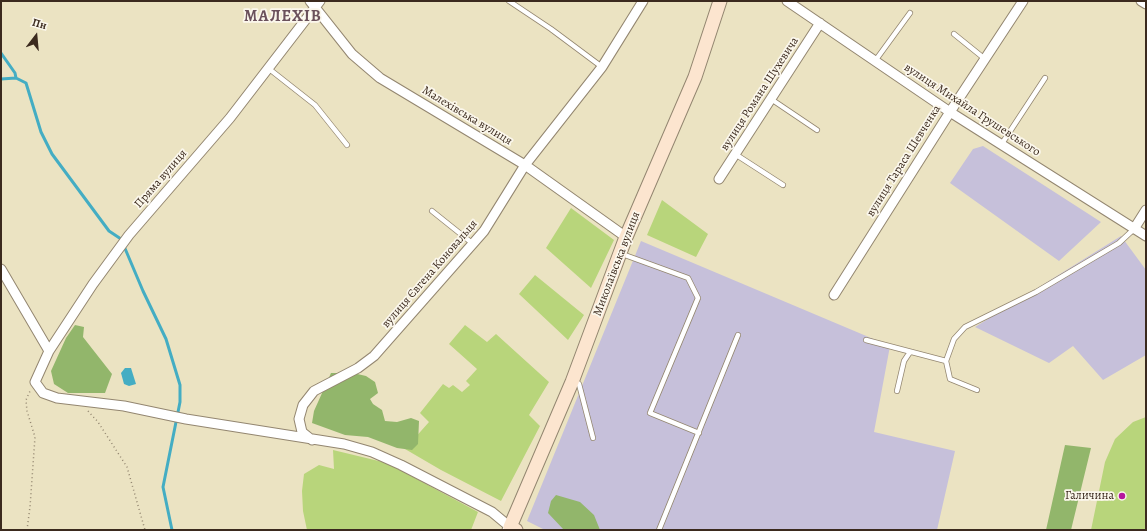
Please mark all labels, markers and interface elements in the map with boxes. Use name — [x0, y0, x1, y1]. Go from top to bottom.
district label: МАЛЕХІВ — [244, 7, 322, 27]
text: Пн — [30, 15, 48, 33]
north arrow — [16, 16, 56, 56]
street label: вулиця Романа Шухевича — [718, 34, 802, 154]
street label: вулиця Михайла Грушевського — [901, 60, 1043, 160]
street label: Малехівська вулиця — [419, 83, 515, 149]
street label: вулиця Тараса Шевченка — [864, 103, 944, 219]
street label: Пряма вулиця — [132, 147, 190, 211]
street label: Миколаївська вулиця — [590, 210, 644, 318]
street label: вулиця Євгена Коновальця — [379, 217, 481, 331]
place label: Галичина — [1065, 489, 1114, 503]
marker: Галичина — [1117, 491, 1127, 501]

